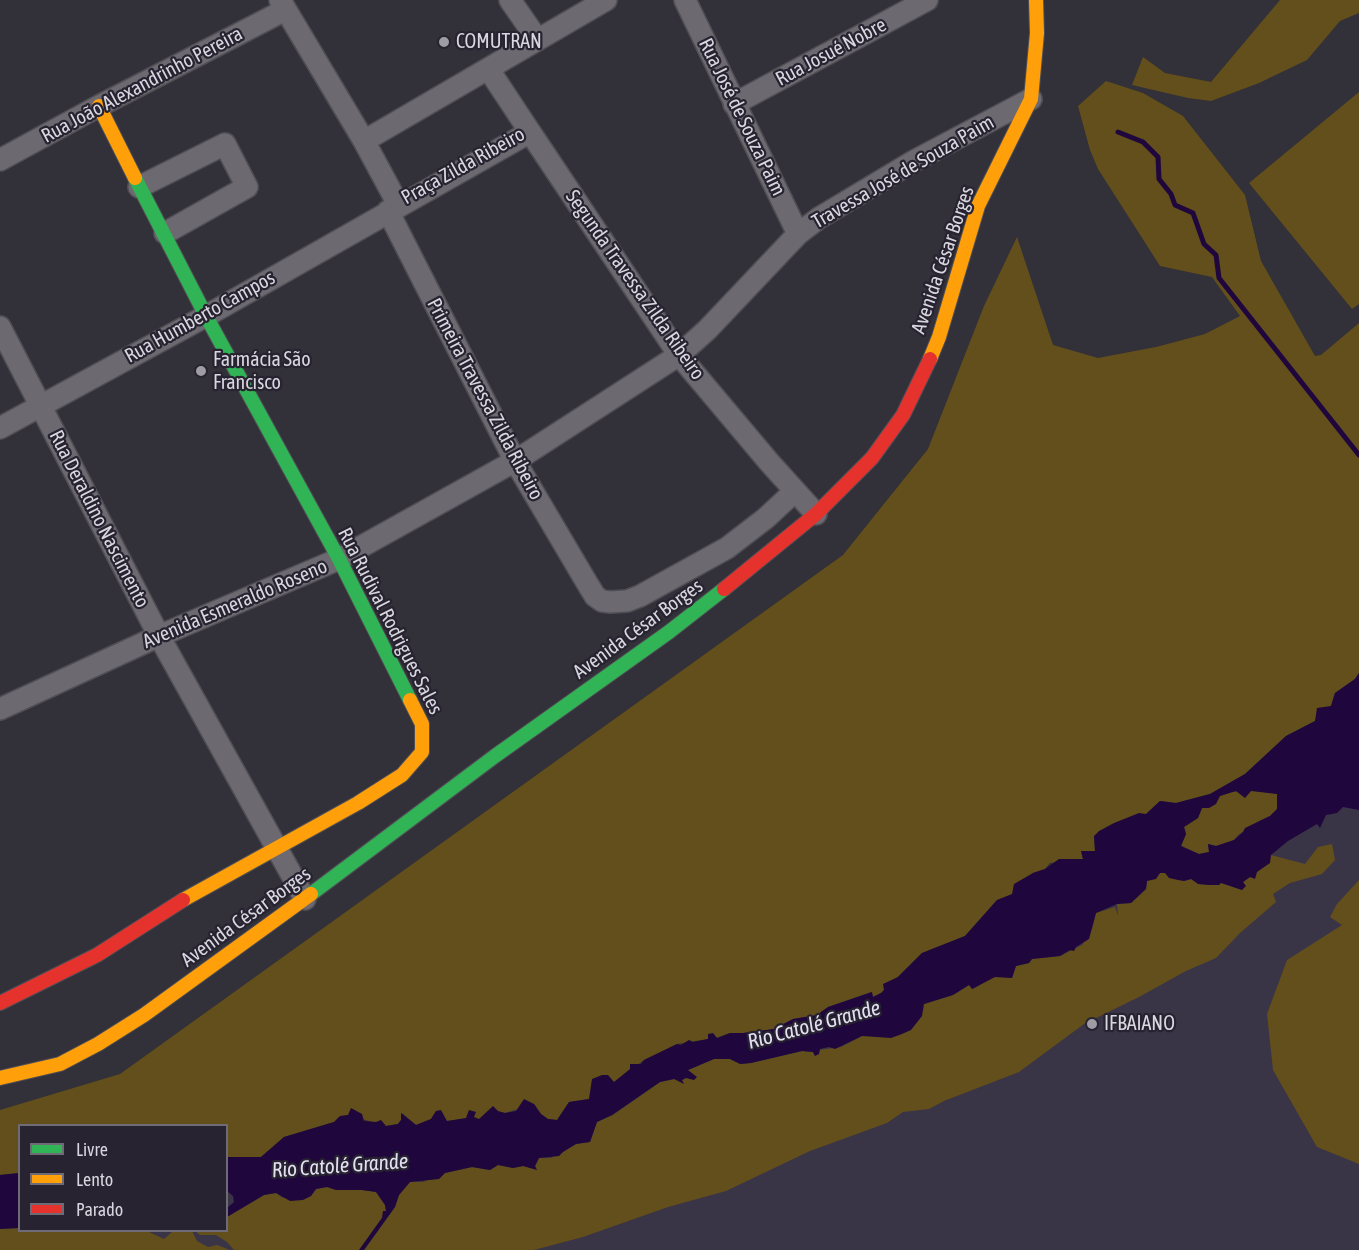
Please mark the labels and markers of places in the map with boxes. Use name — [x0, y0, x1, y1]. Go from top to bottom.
place label: COMUTRAN — [456, 30, 542, 54]
marker: COMUTRAN — [437, 35, 451, 49]
place label: Farmácia São Francisco — [213, 348, 311, 395]
marker: Farmácia São Francisco — [194, 364, 208, 378]
place label: IFBAIANO — [1104, 1012, 1175, 1036]
marker: IFBAIANO — [1085, 1017, 1099, 1031]

